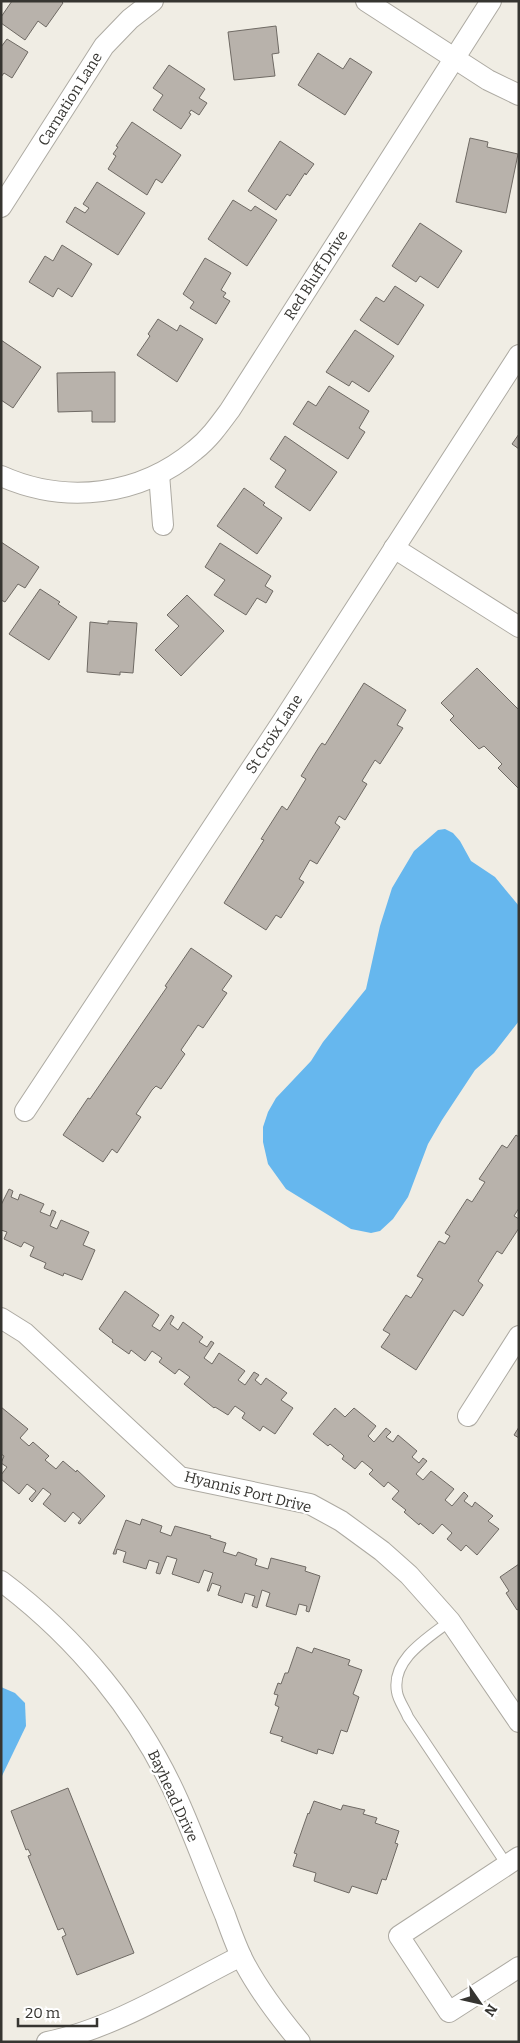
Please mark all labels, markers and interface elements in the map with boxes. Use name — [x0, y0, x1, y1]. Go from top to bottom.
street label: Carnation Lane — [34, 49, 106, 149]
street label: Red Bluff Drive — [280, 227, 352, 323]
street label: St Croix Lane — [242, 691, 306, 777]
street label: Hyannis Port Drive — [183, 1468, 313, 1516]
street label: Bayhead Drive — [144, 1747, 202, 1845]
north arrow — [455, 1978, 505, 2028]
scale bar — [18, 1996, 96, 2028]
text: N — [480, 2001, 500, 2019]
text: 20 m — [25, 2004, 61, 2022]

